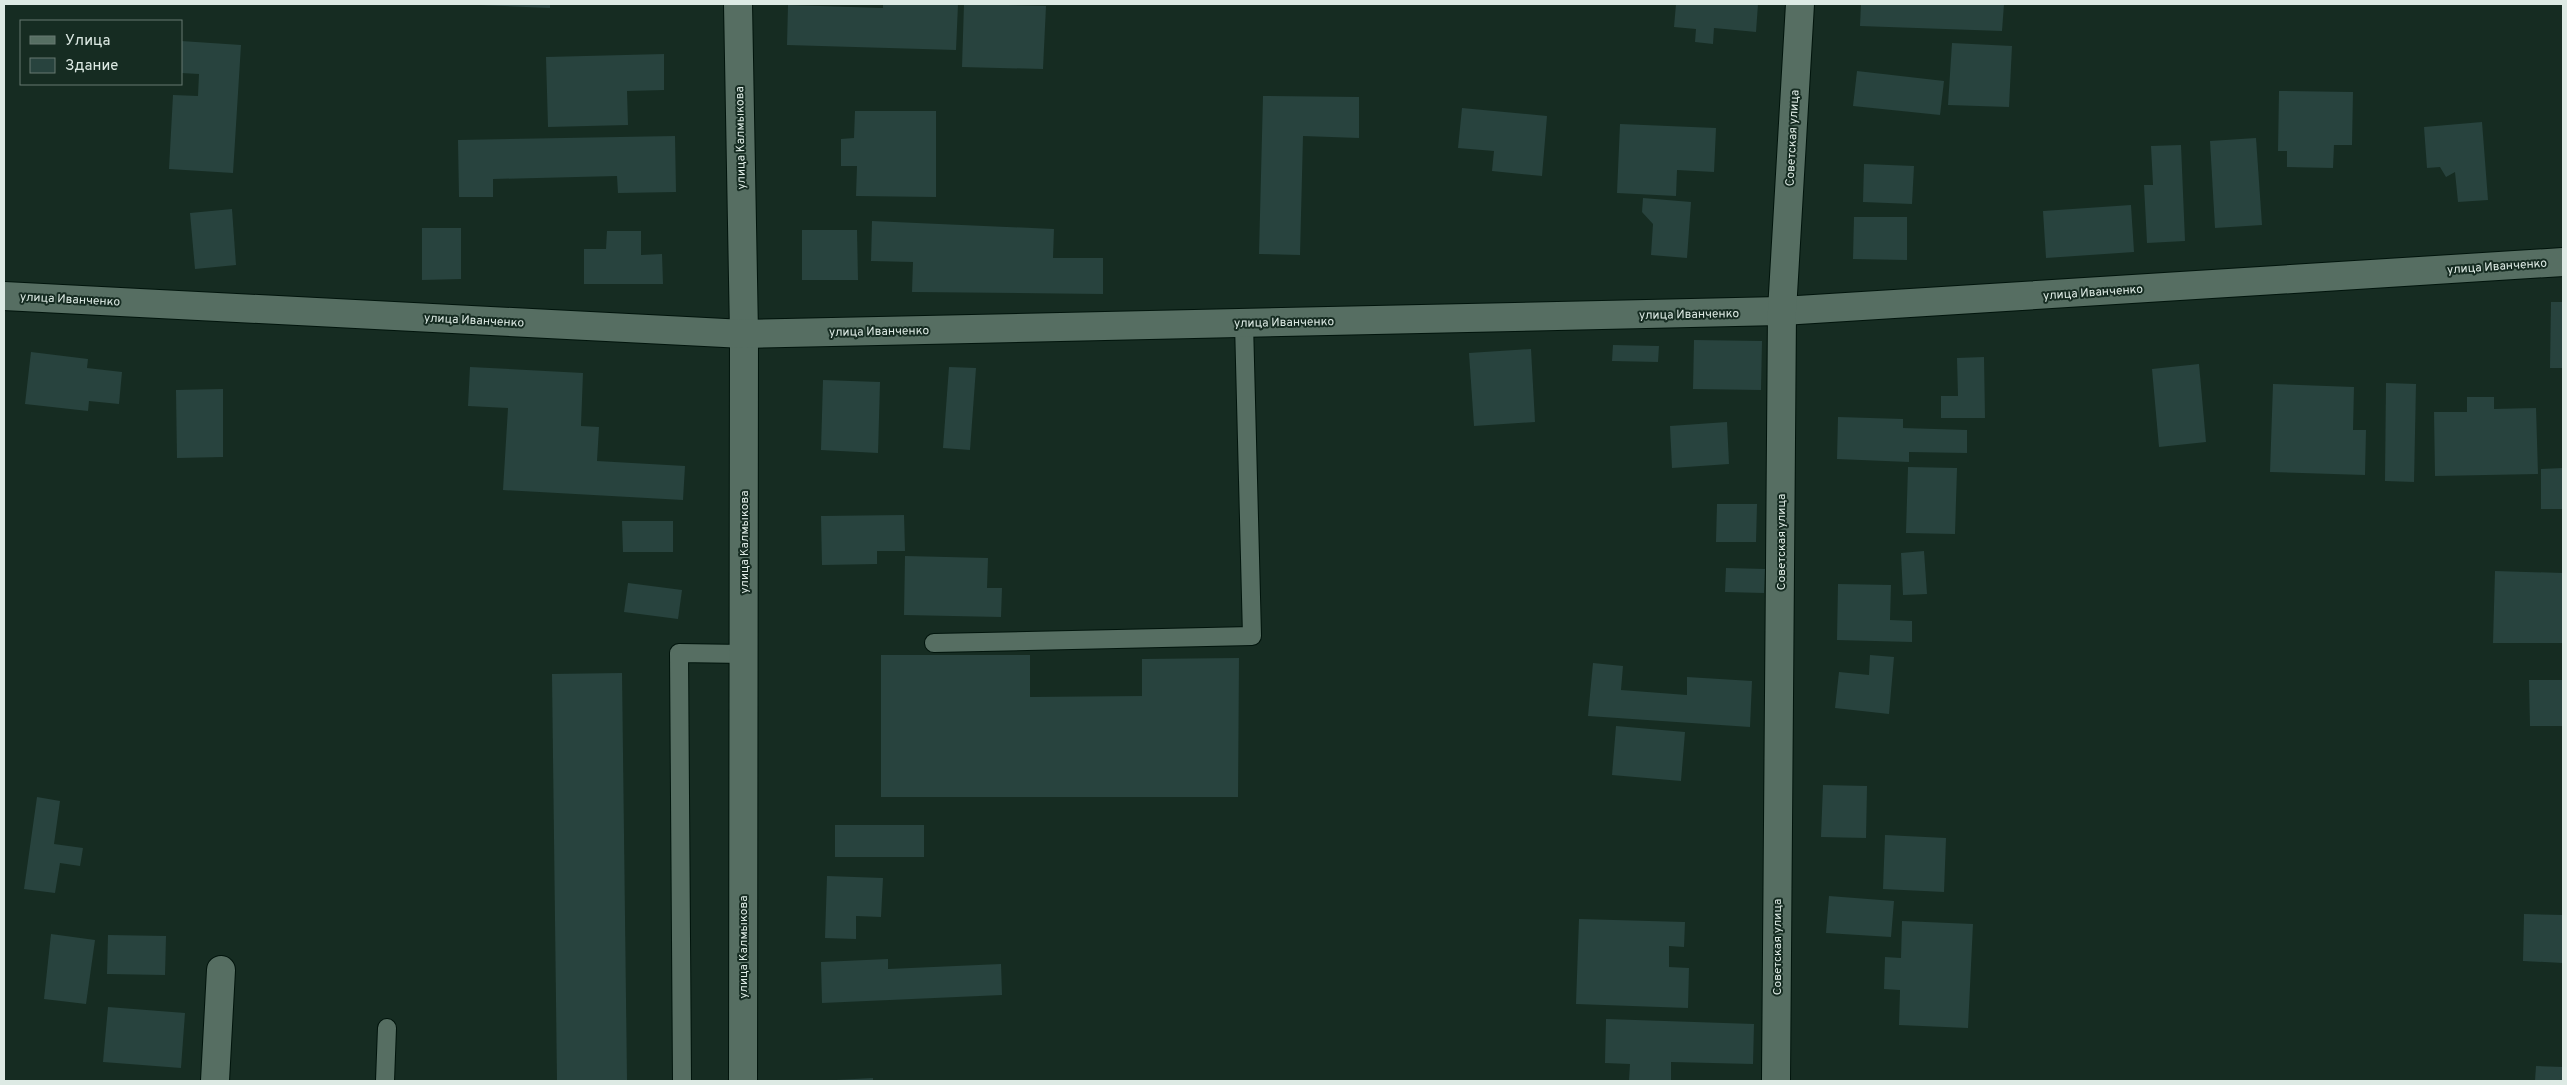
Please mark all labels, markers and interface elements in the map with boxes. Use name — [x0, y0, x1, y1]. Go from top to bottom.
legend — [20, 20, 182, 85]
text: Улица — [65, 32, 110, 51]
text: Здание — [65, 57, 118, 76]
street label: улица Калмыкова — [732, 86, 750, 190]
street label: Советская улица — [1782, 89, 1804, 187]
street label: улица Иванченко — [2447, 256, 2548, 278]
street label: улица Иванченко — [2043, 282, 2144, 304]
street label: улица Иванченко — [19, 289, 121, 311]
street label: улица Иванченко — [1639, 306, 1740, 324]
street label: улица Иванченко — [423, 310, 525, 332]
street label: улица Иванченко — [1234, 314, 1335, 332]
street label: улица Иванченко — [829, 323, 930, 341]
street label: улица Калмыкова — [737, 490, 753, 594]
street label: Советская улица — [1774, 494, 1790, 590]
street label: улица Калмыкова — [736, 895, 752, 999]
street label: Советская улица — [1770, 899, 1786, 995]

